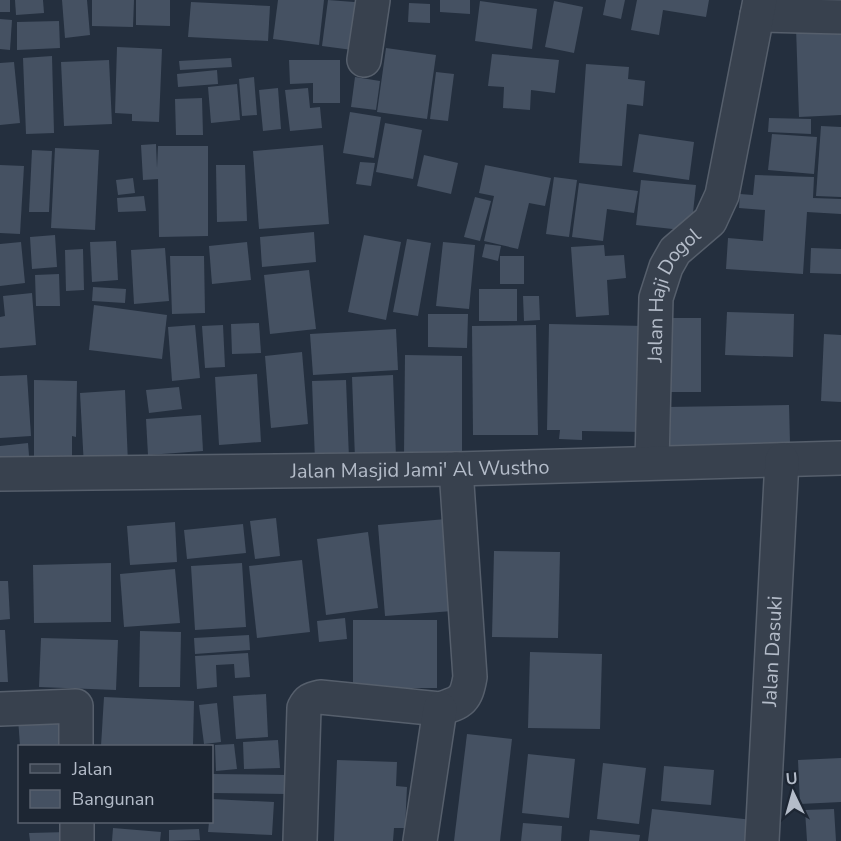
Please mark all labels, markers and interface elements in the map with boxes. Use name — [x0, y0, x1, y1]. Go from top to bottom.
street label: Jalan Haji Dogol — [641, 221, 706, 364]
street label: Jalan Masjid Jami' Al Wustho — [289, 453, 550, 484]
street label: Jalan Dasuki — [756, 595, 788, 708]
legend — [18, 745, 213, 823]
text: Jalan — [71, 757, 112, 781]
north arrow — [763, 763, 823, 823]
text: U — [785, 768, 799, 791]
text: Bangunan — [72, 787, 155, 811]

